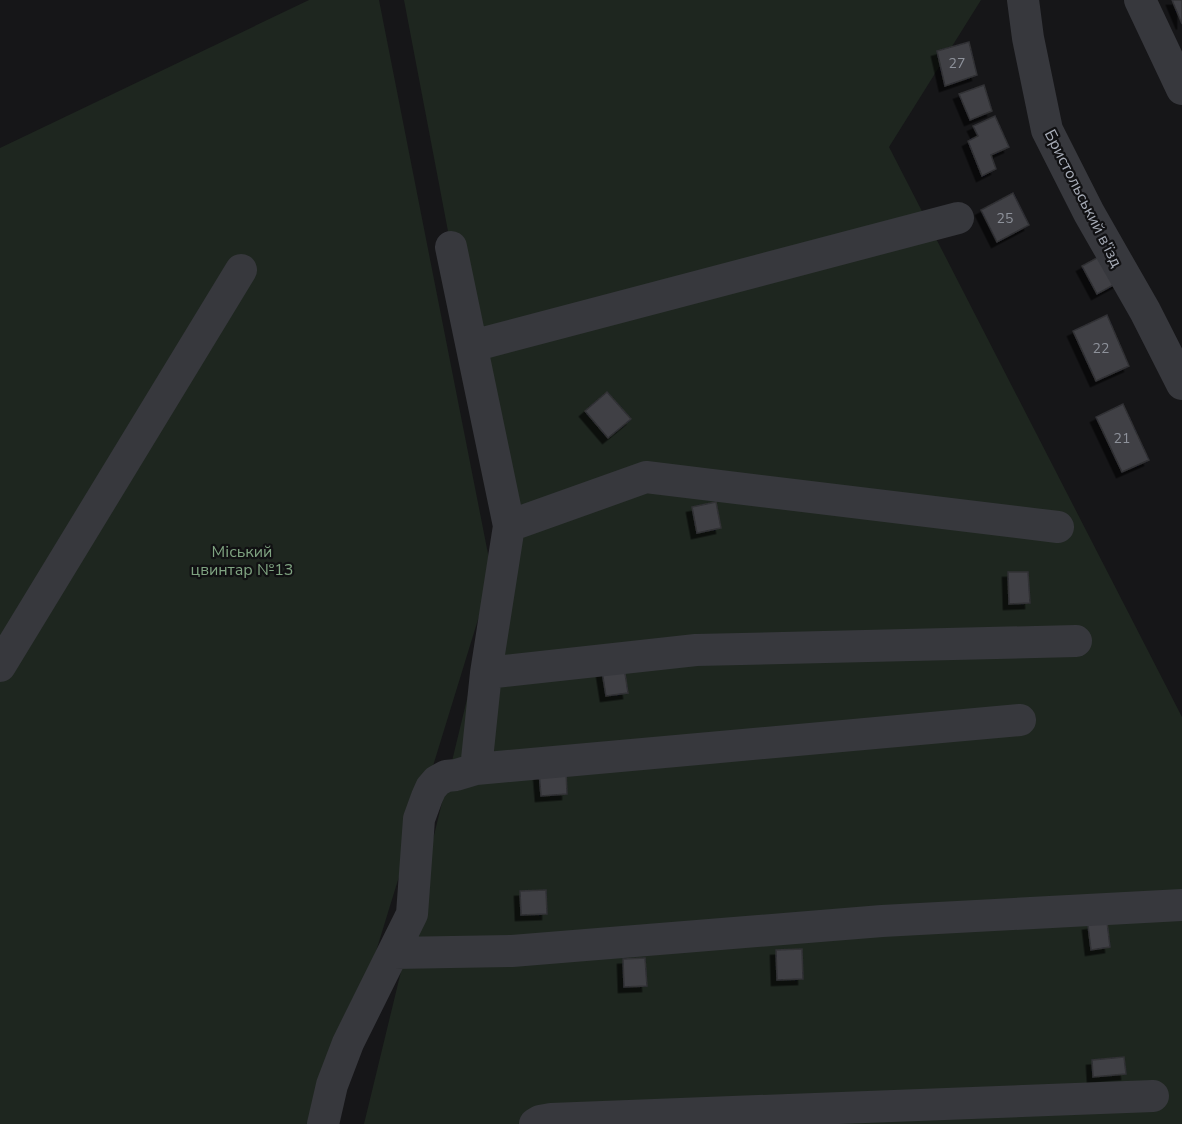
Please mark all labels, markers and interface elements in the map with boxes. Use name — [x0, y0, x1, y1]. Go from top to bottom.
house number: 27 — [949, 54, 965, 73]
street label: Бристольський в'їзд — [1039, 126, 1128, 272]
house number: 25 — [997, 209, 1013, 228]
house number: 22 — [1093, 339, 1109, 358]
house number: 21 — [1114, 429, 1130, 448]
park label: Міський цвинтар №13 — [191, 541, 293, 581]

